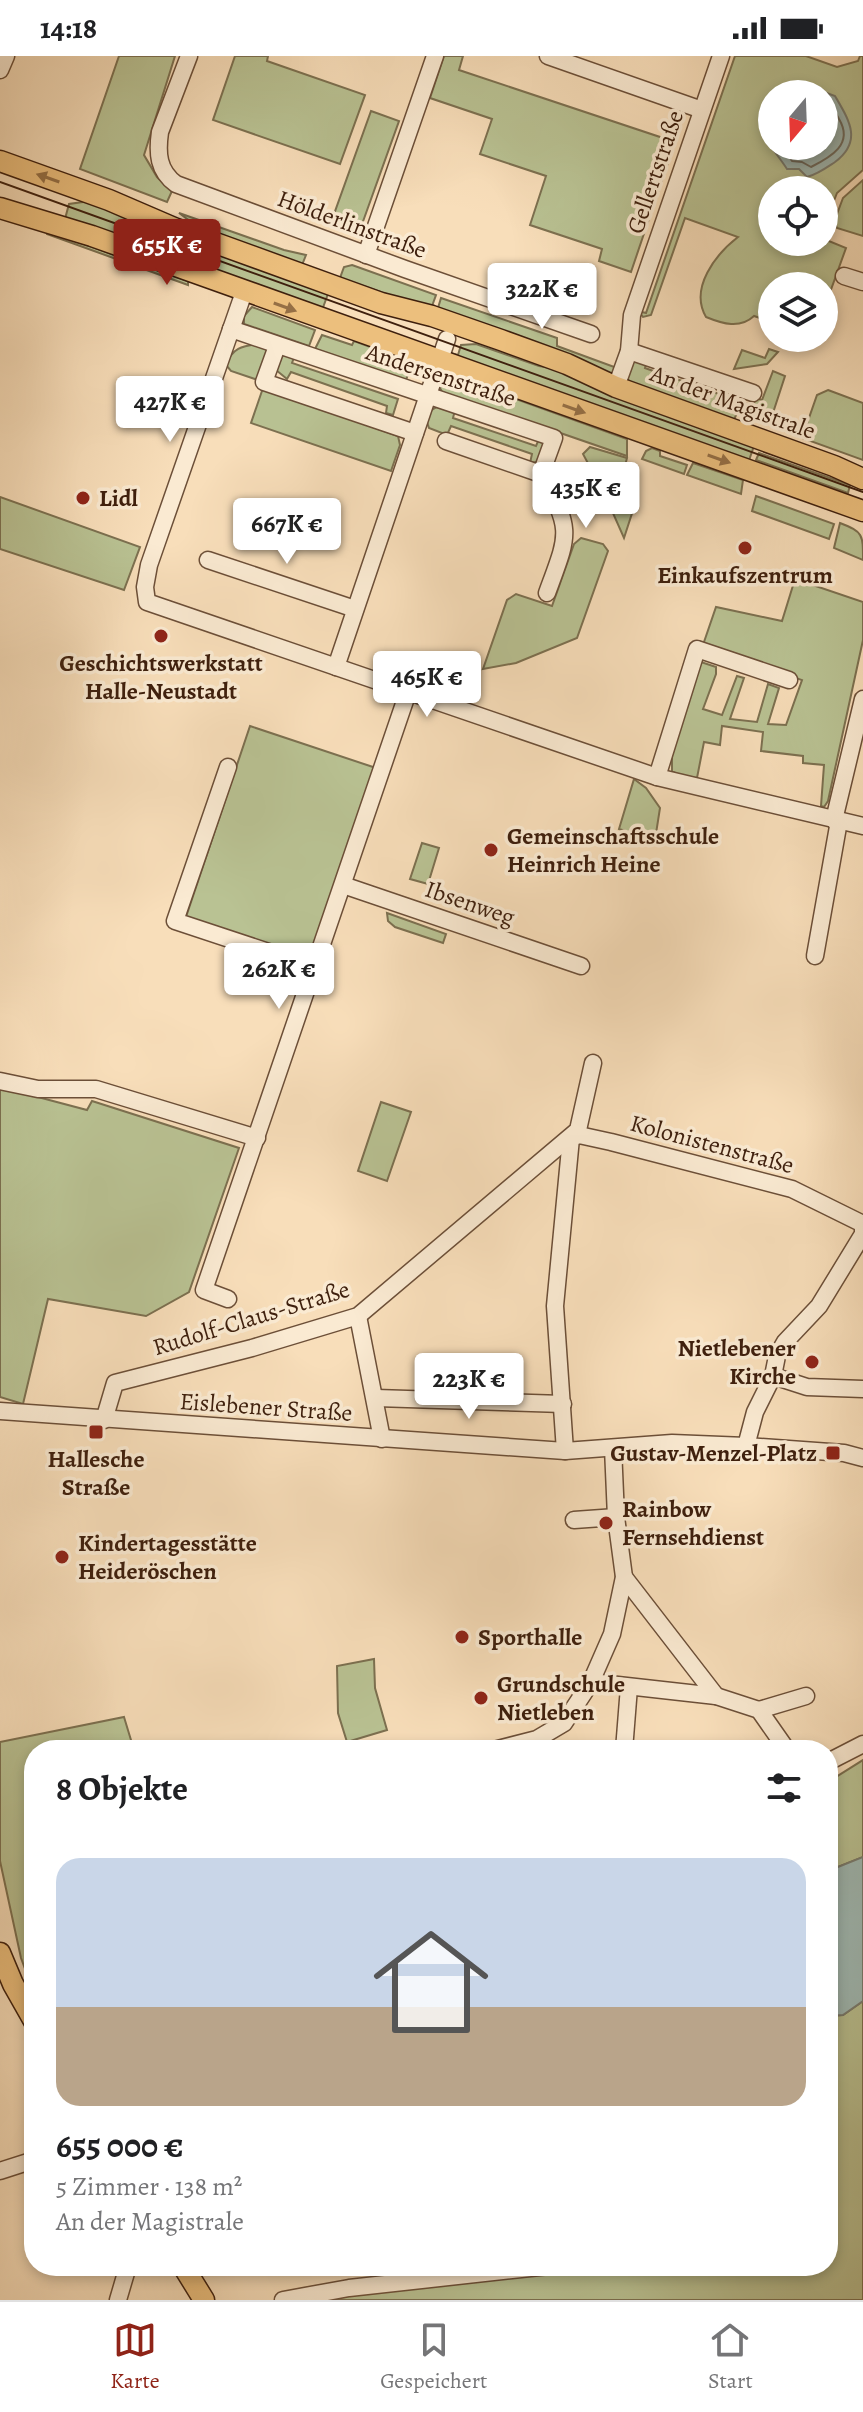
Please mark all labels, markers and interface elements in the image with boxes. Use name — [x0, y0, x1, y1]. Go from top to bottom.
text: 14:18 — [40, 8, 97, 48]
north arrow — [758, 80, 838, 160]
map controls — [758, 80, 838, 352]
street label: Gellertstraße — [619, 106, 691, 238]
one-way arrow — [36, 172, 60, 184]
button: locate — [758, 176, 838, 256]
street label: Hölderlinstraße — [273, 182, 431, 266]
pin: 655K € — [102, 219, 232, 287]
text: 655K € — [132, 227, 202, 262]
pin: 322K € — [477, 263, 607, 331]
text: 322K € — [506, 271, 578, 306]
button: layers — [758, 272, 838, 352]
one-way arrow — [273, 301, 297, 313]
street label: Andersenstraße — [361, 335, 520, 414]
street label: An der Magistrale — [645, 357, 820, 447]
pin: 427K € — [105, 376, 235, 444]
text: 427K € — [134, 384, 206, 419]
one-way arrow — [562, 403, 586, 416]
one-way arrow — [707, 454, 731, 466]
pin: 435K € — [521, 462, 651, 530]
text: 435K € — [550, 470, 622, 505]
place label: Lidl — [99, 482, 139, 514]
marker: Lidl — [74, 489, 92, 507]
pin: 667K € — [222, 498, 352, 566]
text: 667K € — [251, 506, 323, 541]
marker: Einkaufszentrum — [736, 539, 754, 557]
place label: Einkaufszentrum — [657, 559, 833, 591]
marker: Geschichtswerkstatt Halle-Neustadt — [152, 627, 170, 645]
place label: Geschichtswerkstatt Halle-Neustadt — [59, 647, 263, 707]
pin: 465K € — [362, 651, 492, 719]
text: 465K € — [391, 659, 463, 694]
place label: Gemeinschaftsschule Heinrich Heine — [507, 820, 719, 880]
marker: Gemeinschaftsschule Heinrich Heine — [482, 841, 500, 859]
street label: Ibsenweg — [421, 873, 519, 933]
pin: 262K € — [214, 943, 344, 1011]
text: 262K € — [242, 951, 316, 986]
street label: Kolonistenstraße — [627, 1107, 797, 1181]
street label: Rudolf-Claus-Straße — [149, 1273, 353, 1363]
place label: Nietlebener Kirche — [677, 1332, 796, 1392]
pin: 223K € — [404, 1353, 534, 1421]
marker: Nietlebener Kirche — [803, 1353, 821, 1371]
text: 223K € — [433, 1361, 505, 1396]
street label: Eislebener Straße — [179, 1385, 353, 1429]
marker: Hallesche Straße — [87, 1423, 105, 1441]
place label: Gustav-Menzel-Platz — [610, 1437, 817, 1469]
place label: Hallesche Straße — [47, 1443, 145, 1503]
marker: Gustav-Menzel-Platz — [824, 1444, 842, 1462]
place label: Rainbow Fernsehdienst — [622, 1493, 764, 1553]
marker: Rainbow Fernsehdienst — [597, 1514, 615, 1532]
place label: Kindertagesstätte Heideröschen — [78, 1527, 257, 1587]
marker: Kindertagesstätte Heideröschen — [53, 1548, 71, 1566]
place label: Sporthalle — [478, 1621, 582, 1653]
marker: Sporthalle — [453, 1628, 471, 1646]
place label: Grundschule Nietleben — [497, 1668, 625, 1728]
marker: Grundschule Nietleben — [472, 1689, 490, 1707]
text: 8 Objekte — [56, 1765, 188, 1812]
icon: filters — [762, 1766, 806, 1810]
icon: home — [359, 1910, 503, 2054]
text: 655 000 € — [56, 2122, 184, 2169]
text: 5 Zimmer · 138 m² — [56, 2169, 242, 2204]
text: An der Magistrale — [56, 2204, 244, 2239]
tab: Karte — [110, 2318, 160, 2396]
tab: Gespeichert — [380, 2318, 487, 2396]
tab: Start — [708, 2318, 753, 2396]

